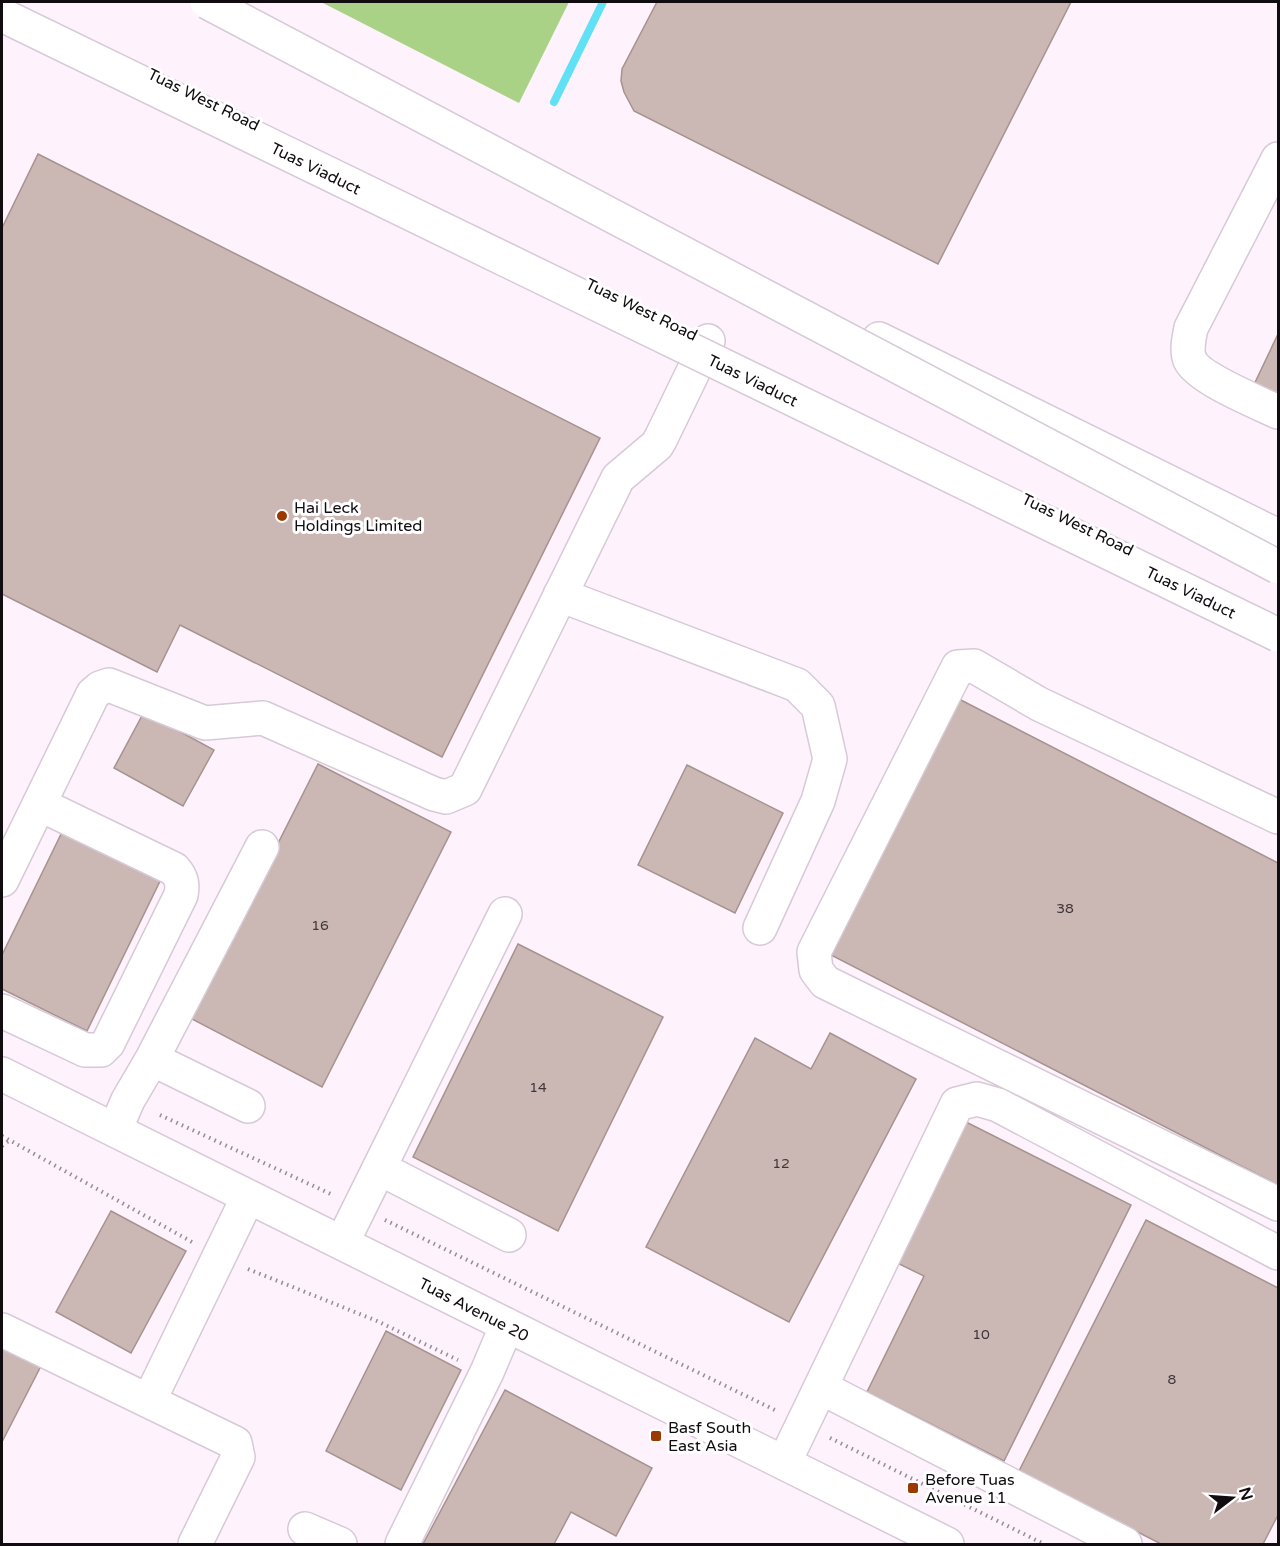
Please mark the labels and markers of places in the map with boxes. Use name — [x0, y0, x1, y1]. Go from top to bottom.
place label: Hai Leck Holdings Limited — [294, 498, 422, 536]
marker: Hai Leck Holdings Limited — [275, 509, 289, 523]
place label: Basf South East Asia — [668, 1418, 751, 1456]
marker: Basf South East Asia — [649, 1429, 663, 1443]
place label: Before Tuas Avenue 11 — [925, 1470, 1015, 1508]
marker: Before Tuas Avenue 11 — [906, 1481, 920, 1495]

